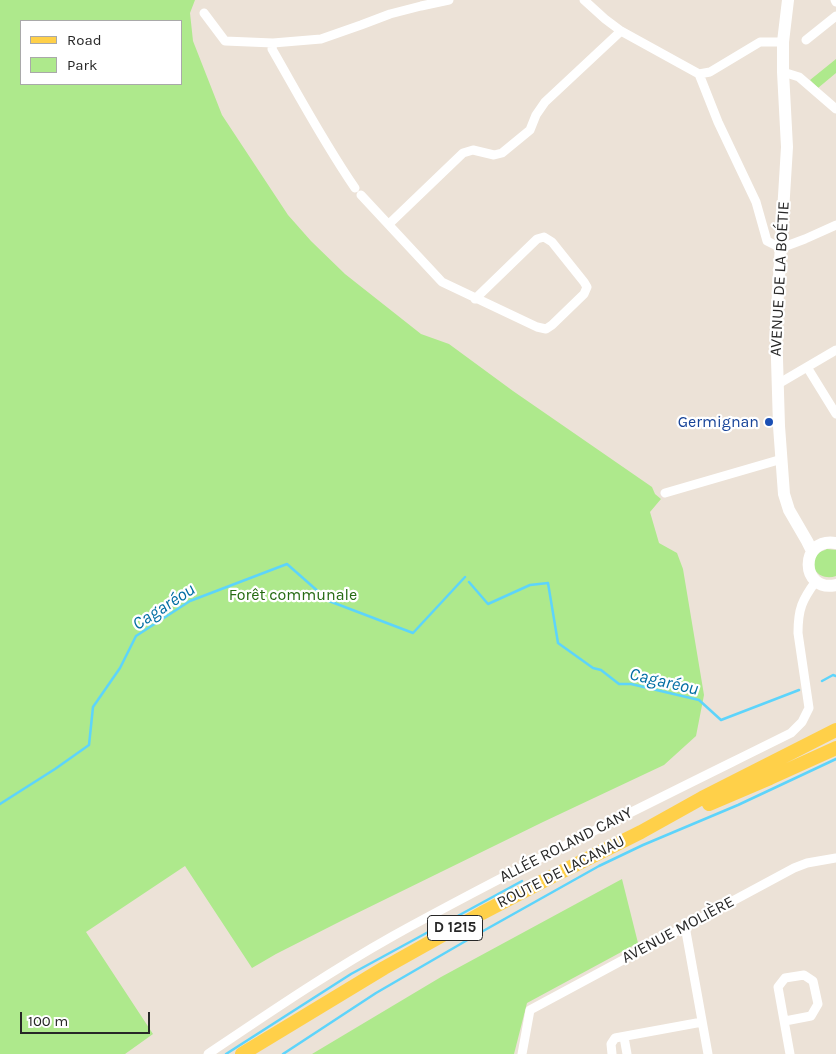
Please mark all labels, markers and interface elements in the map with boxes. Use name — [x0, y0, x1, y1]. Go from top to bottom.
legend — [20, 20, 182, 85]
text: Road — [67, 31, 102, 49]
text: Park — [67, 56, 97, 74]
street label: AVENUE DE LA BOÉTIE — [766, 201, 794, 357]
place label: Germignan — [678, 412, 759, 432]
marker: Germignan — [763, 416, 775, 428]
water label: Cagaréou — [129, 579, 199, 635]
park label: Forêt communale — [229, 585, 357, 605]
water label: Cagaréou — [627, 664, 701, 700]
street label: ALLÉE ROLAND CANY — [496, 803, 636, 887]
street label: ROUTE DE LACANAU — [494, 831, 628, 913]
street label: AVENUE MOLIÈRE — [619, 892, 737, 968]
road number: D 1215 — [428, 916, 482, 940]
scale bar — [22, 1002, 152, 1034]
text: 100 m — [28, 1012, 68, 1030]

